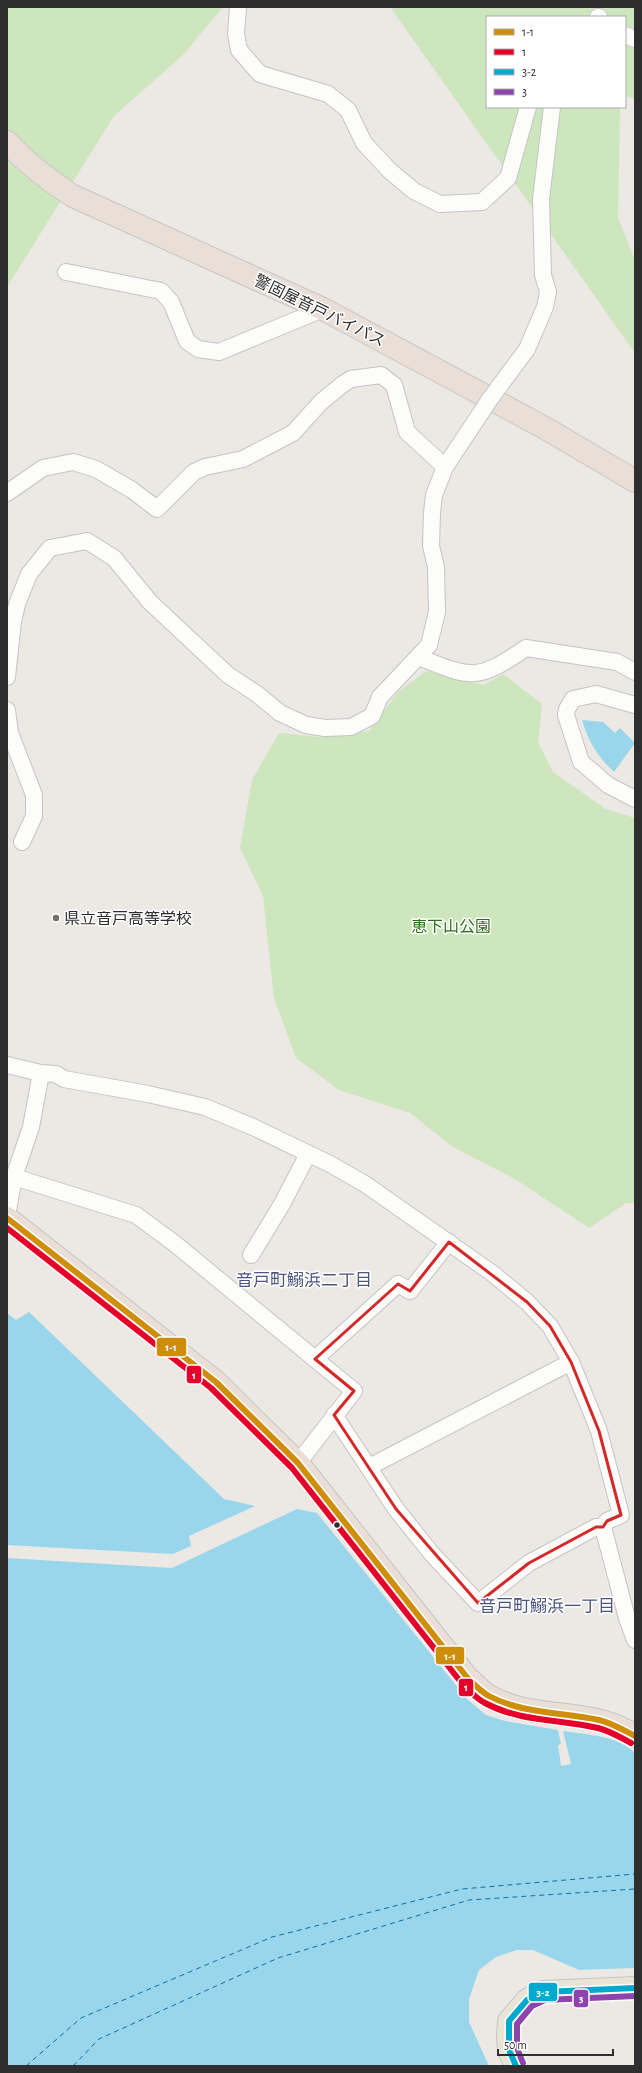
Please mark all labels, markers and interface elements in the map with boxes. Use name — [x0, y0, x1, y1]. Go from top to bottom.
legend — [486, 16, 626, 108]
text: 1-1 — [522, 26, 534, 38]
text: 1 — [522, 46, 526, 58]
text: 3-2 — [522, 66, 537, 78]
text: 3 — [522, 86, 527, 98]
street label: 警固屋音戸バイパス — [251, 271, 388, 350]
place label: 県立音戸高等学校 — [64, 910, 192, 927]
marker: 県立音戸高等学校 — [51, 913, 61, 923]
park label: 恵下山公園 — [411, 918, 491, 935]
district label: 音戸町鰯浜二丁目 — [236, 1271, 372, 1289]
line badge: 1-1 — [156, 1337, 187, 1357]
text: 1-1 — [165, 1342, 177, 1353]
line badge: 1 — [186, 1365, 202, 1384]
text: 1 — [192, 1370, 196, 1381]
unlabelled marker — [332, 1520, 342, 1530]
district label: 音戸町鰯浜一丁目 — [479, 1597, 615, 1615]
line badge: 1-1 — [435, 1646, 465, 1665]
text: 1-1 — [444, 1651, 456, 1662]
line badge: 1 — [458, 1678, 474, 1697]
text: 1 — [464, 1682, 468, 1693]
line badge: 3-2 — [528, 1982, 558, 2002]
text: 3-2 — [536, 1987, 550, 1998]
line badge: 3 — [573, 1989, 589, 2008]
text: 3 — [579, 1993, 584, 2004]
scale bar — [498, 2031, 613, 2057]
text: 50 m — [504, 2039, 527, 2051]

